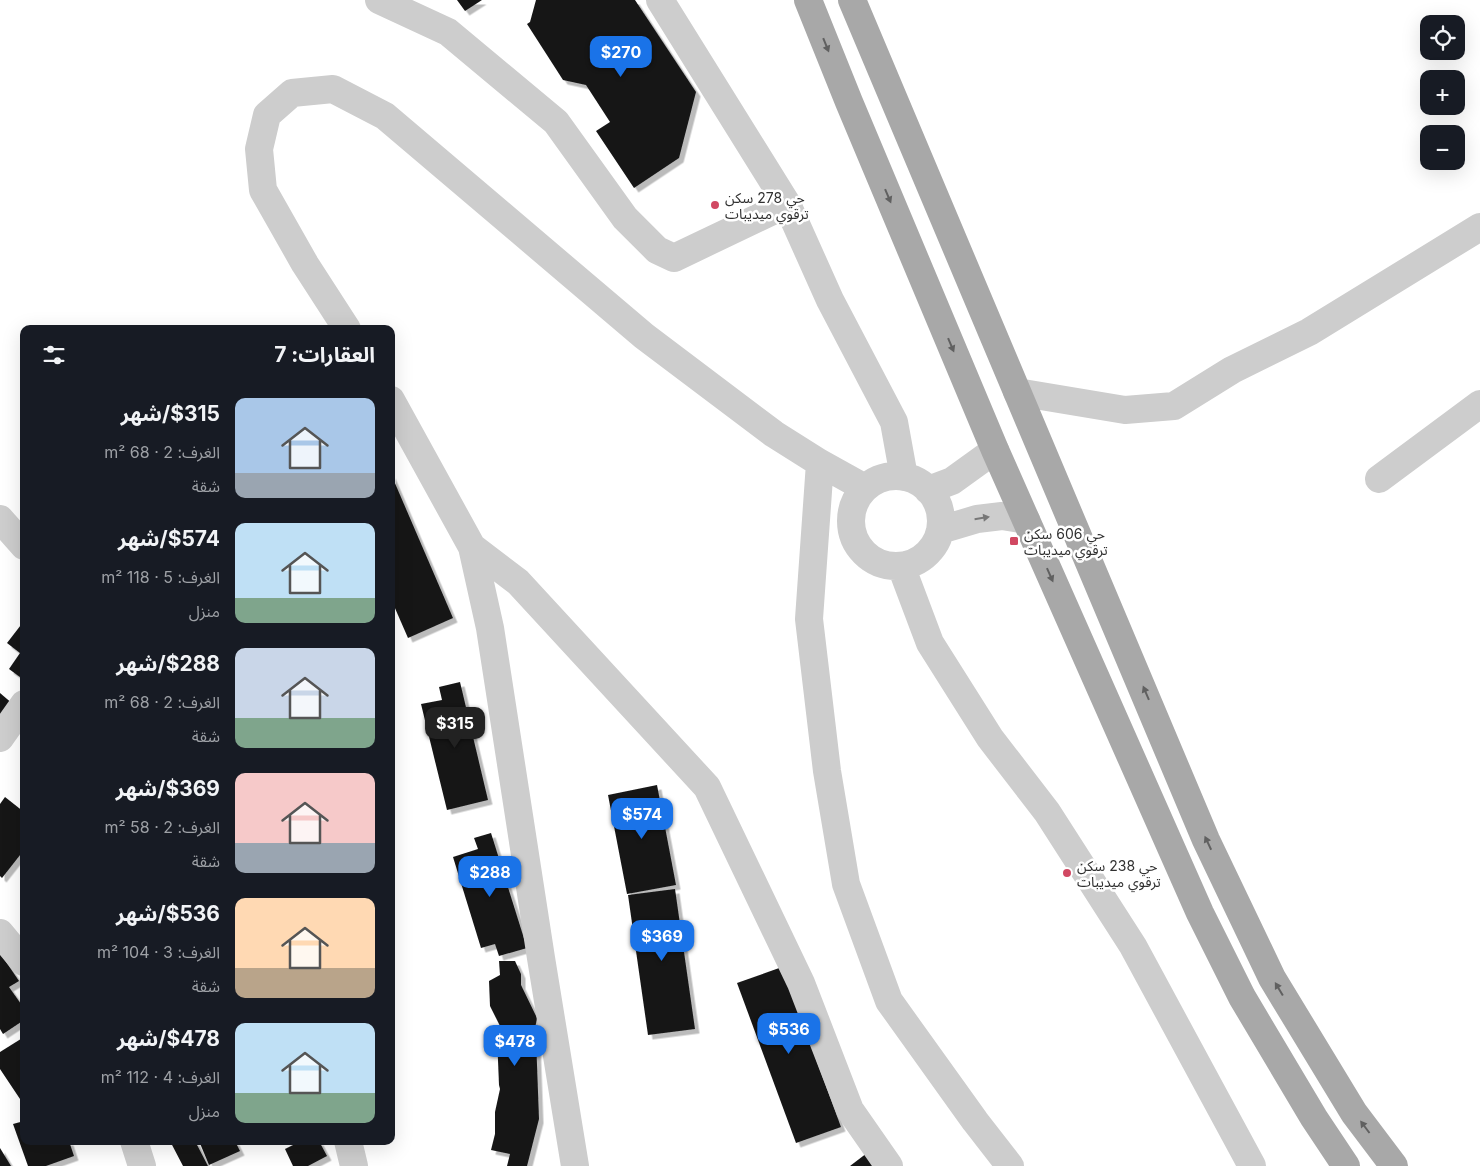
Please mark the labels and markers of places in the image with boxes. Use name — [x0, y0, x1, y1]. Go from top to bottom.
pin: $270 — [591, 36, 651, 78]
place label: حي 278 سكن ترقوي ميديبات — [725, 189, 809, 225]
marker: حي 278 سكن ترقوي ميديبات — [709, 199, 721, 211]
place label: حي 606 سكن ترقوي ميديبات — [1024, 525, 1108, 561]
marker: حي 606 سكن ترقوي ميديبات — [1008, 535, 1020, 547]
pin: $315 — [425, 706, 485, 749]
pin: $574 — [612, 798, 672, 840]
pin: $288 — [460, 856, 520, 898]
place label: حي 238 سكن ترقوي ميديبات — [1077, 857, 1161, 893]
marker: حي 238 سكن ترقوي ميديبات — [1061, 867, 1073, 879]
pin: $369 — [632, 920, 692, 962]
pin: $536 — [759, 1012, 819, 1055]
pin: $478 — [485, 1024, 545, 1067]

